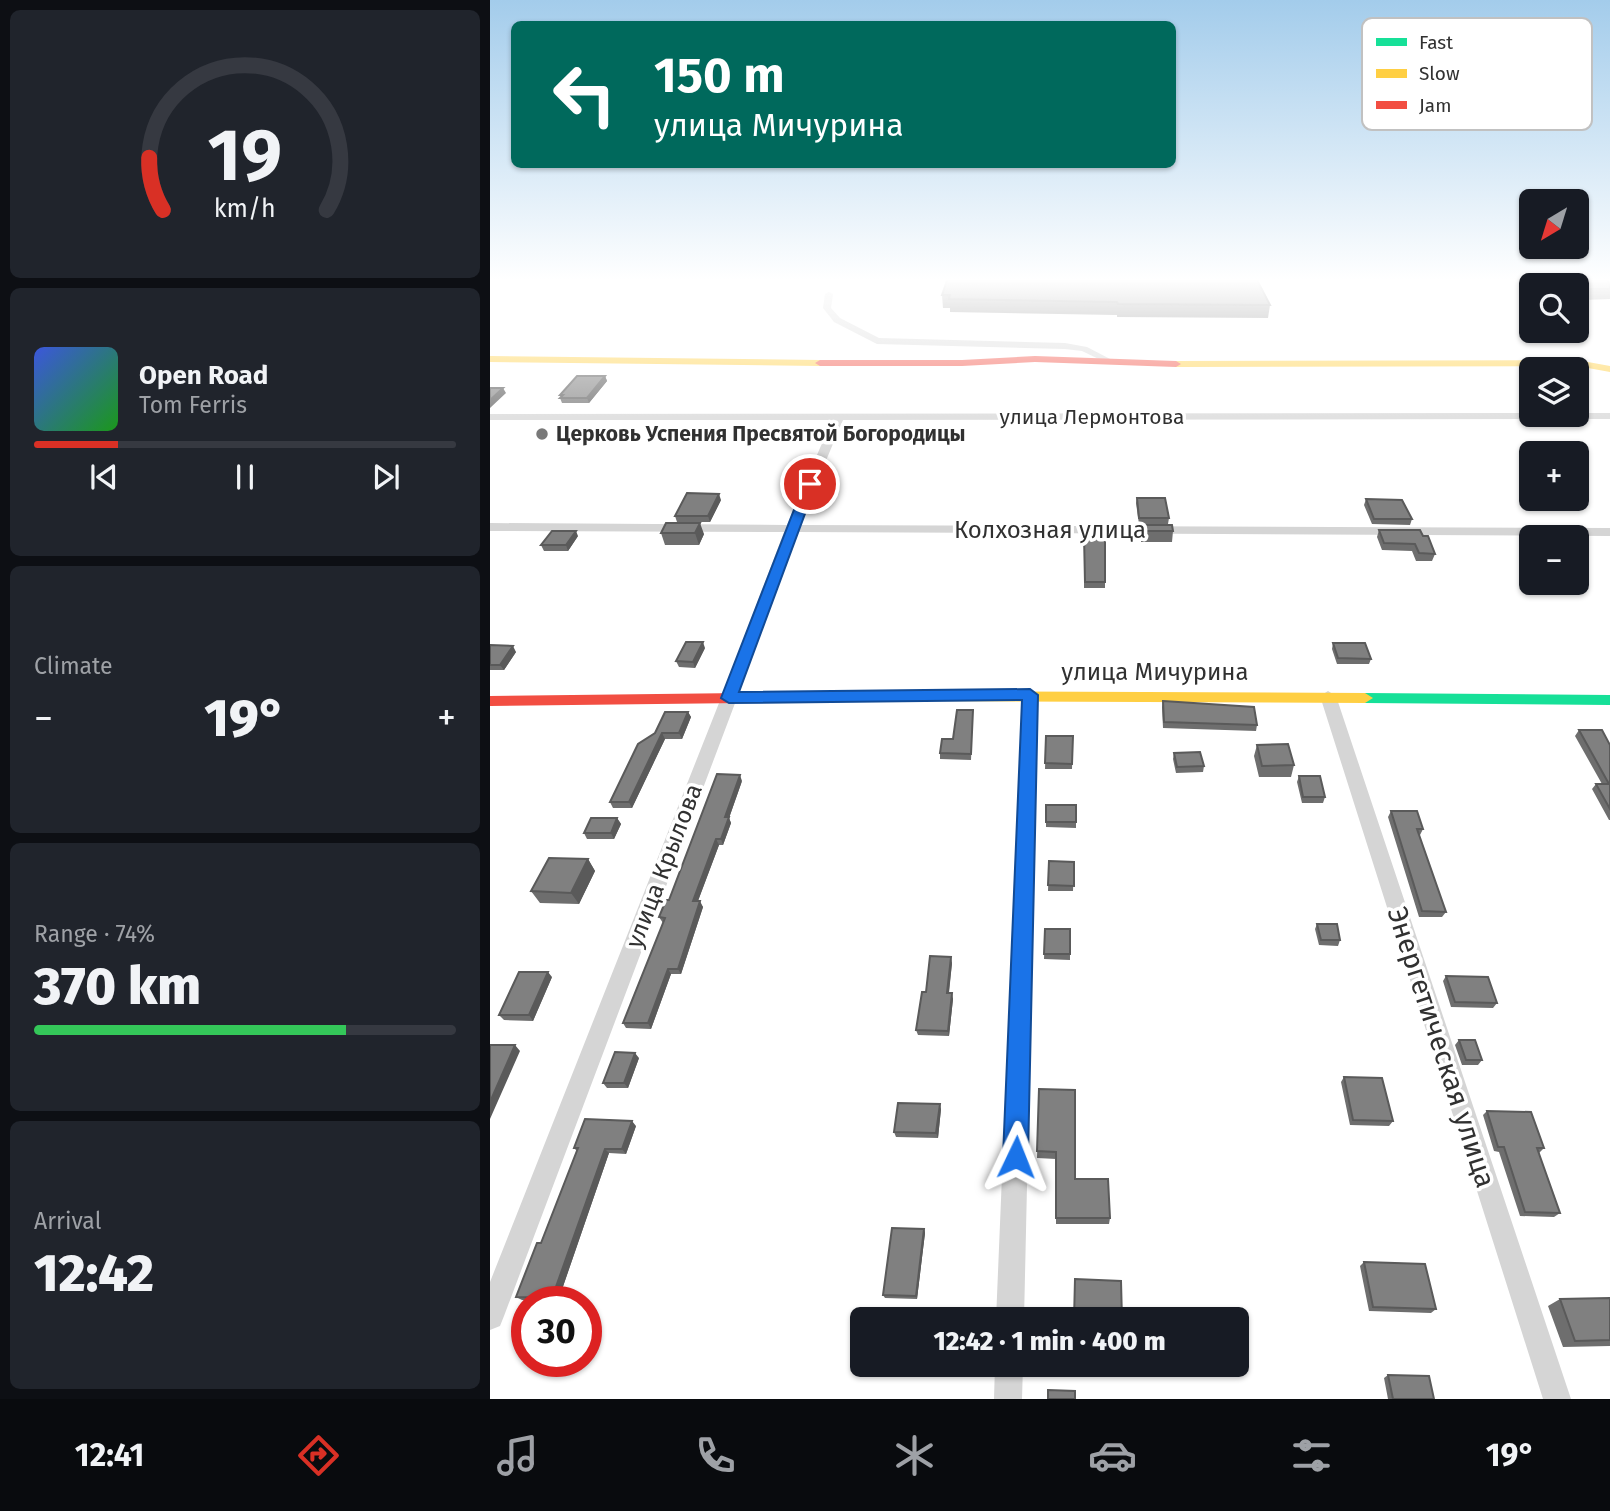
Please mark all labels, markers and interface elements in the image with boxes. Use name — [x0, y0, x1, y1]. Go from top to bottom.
legend — [1362, 18, 1592, 130]
text: Fast — [1419, 31, 1453, 54]
text: 150 m — [654, 46, 785, 105]
icon: left — [539, 49, 630, 140]
text: Slow — [1419, 62, 1460, 85]
text: Jam — [1419, 94, 1451, 117]
text: улица Мичурина — [654, 106, 904, 144]
text: 19 — [208, 112, 282, 199]
north arrow — [1519, 189, 1589, 259]
map controls — [1519, 189, 1589, 595]
text: km/h — [214, 194, 276, 224]
button: search — [1519, 273, 1589, 343]
button: layers — [1519, 357, 1589, 427]
text: Open Road — [139, 360, 268, 391]
text: Tom Ferris — [139, 391, 247, 419]
street label: улица Лермонтова — [1000, 404, 1184, 430]
place label: Церковь Успения Пресвятой Богородицы — [556, 421, 965, 447]
marker: Церковь Успения Пресвятой Богородицы — [534, 426, 550, 442]
button: + — [1519, 441, 1589, 511]
pin — [780, 454, 840, 514]
icon: previous — [85, 458, 123, 496]
icon: pause — [226, 458, 264, 496]
icon: next — [367, 458, 405, 496]
icon: arrive — [791, 465, 829, 503]
street label: Колхозная улица — [954, 516, 1146, 544]
button: − — [1519, 525, 1589, 595]
text: Climate — [34, 652, 113, 680]
street label: улица Мичурина — [1061, 658, 1249, 686]
text: 19° — [204, 687, 286, 750]
text: − — [34, 695, 53, 741]
text: + — [437, 695, 456, 741]
street label: улица Крылова — [620, 780, 708, 952]
street label: Энергетическая улица — [1381, 903, 1503, 1192]
text: Range · 74% — [34, 920, 155, 948]
text: 370 km — [34, 955, 201, 1018]
position arrow — [979, 1120, 1053, 1194]
text: Arrival — [34, 1207, 101, 1235]
text: 12:42 — [34, 1242, 154, 1305]
speed limit sign: 30 — [511, 1286, 602, 1377]
text: 12:42 · 1 min · 400 m — [933, 1326, 1166, 1357]
icon: directions — [294, 1431, 343, 1480]
icon: music — [493, 1431, 542, 1480]
icon: phone — [691, 1431, 740, 1480]
icon: climate — [890, 1431, 939, 1480]
icon: car — [1088, 1431, 1137, 1480]
icon: filters — [1287, 1431, 1336, 1480]
text: 12:41 — [75, 1436, 144, 1474]
text: 19° — [1486, 1436, 1535, 1474]

